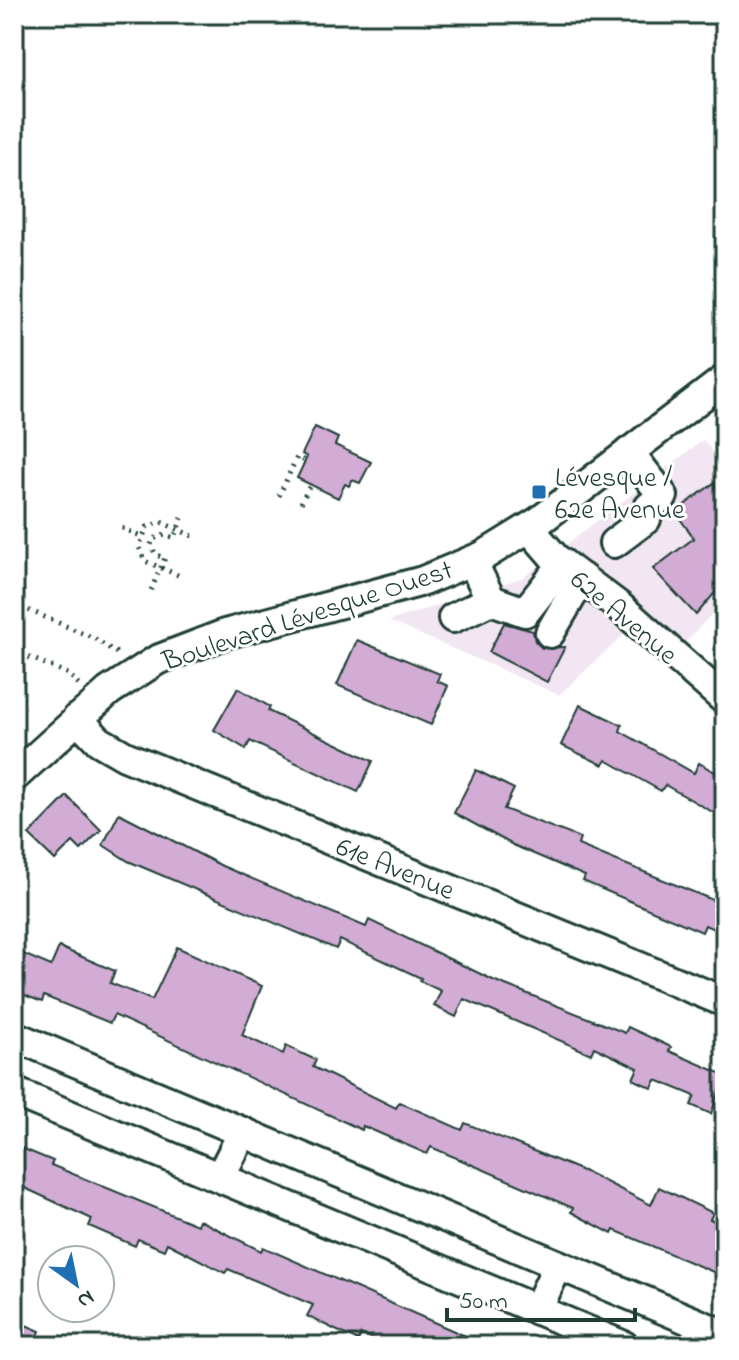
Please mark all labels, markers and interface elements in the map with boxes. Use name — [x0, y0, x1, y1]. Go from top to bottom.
place label: Lévesque / 62e Avenue — [555, 459, 685, 532]
marker: Lévesque / 62e Avenue — [530, 483, 548, 501]
street label: Boulevard Lévesque Ouest — [157, 551, 458, 684]
street label: 62e Avenue — [560, 561, 686, 676]
street label: 61e Avenue — [329, 828, 460, 913]
north arrow — [36, 1244, 116, 1324]
scale bar — [447, 1272, 635, 1322]
text: N — [70, 1281, 100, 1316]
text: 50 m — [459, 1285, 508, 1320]

